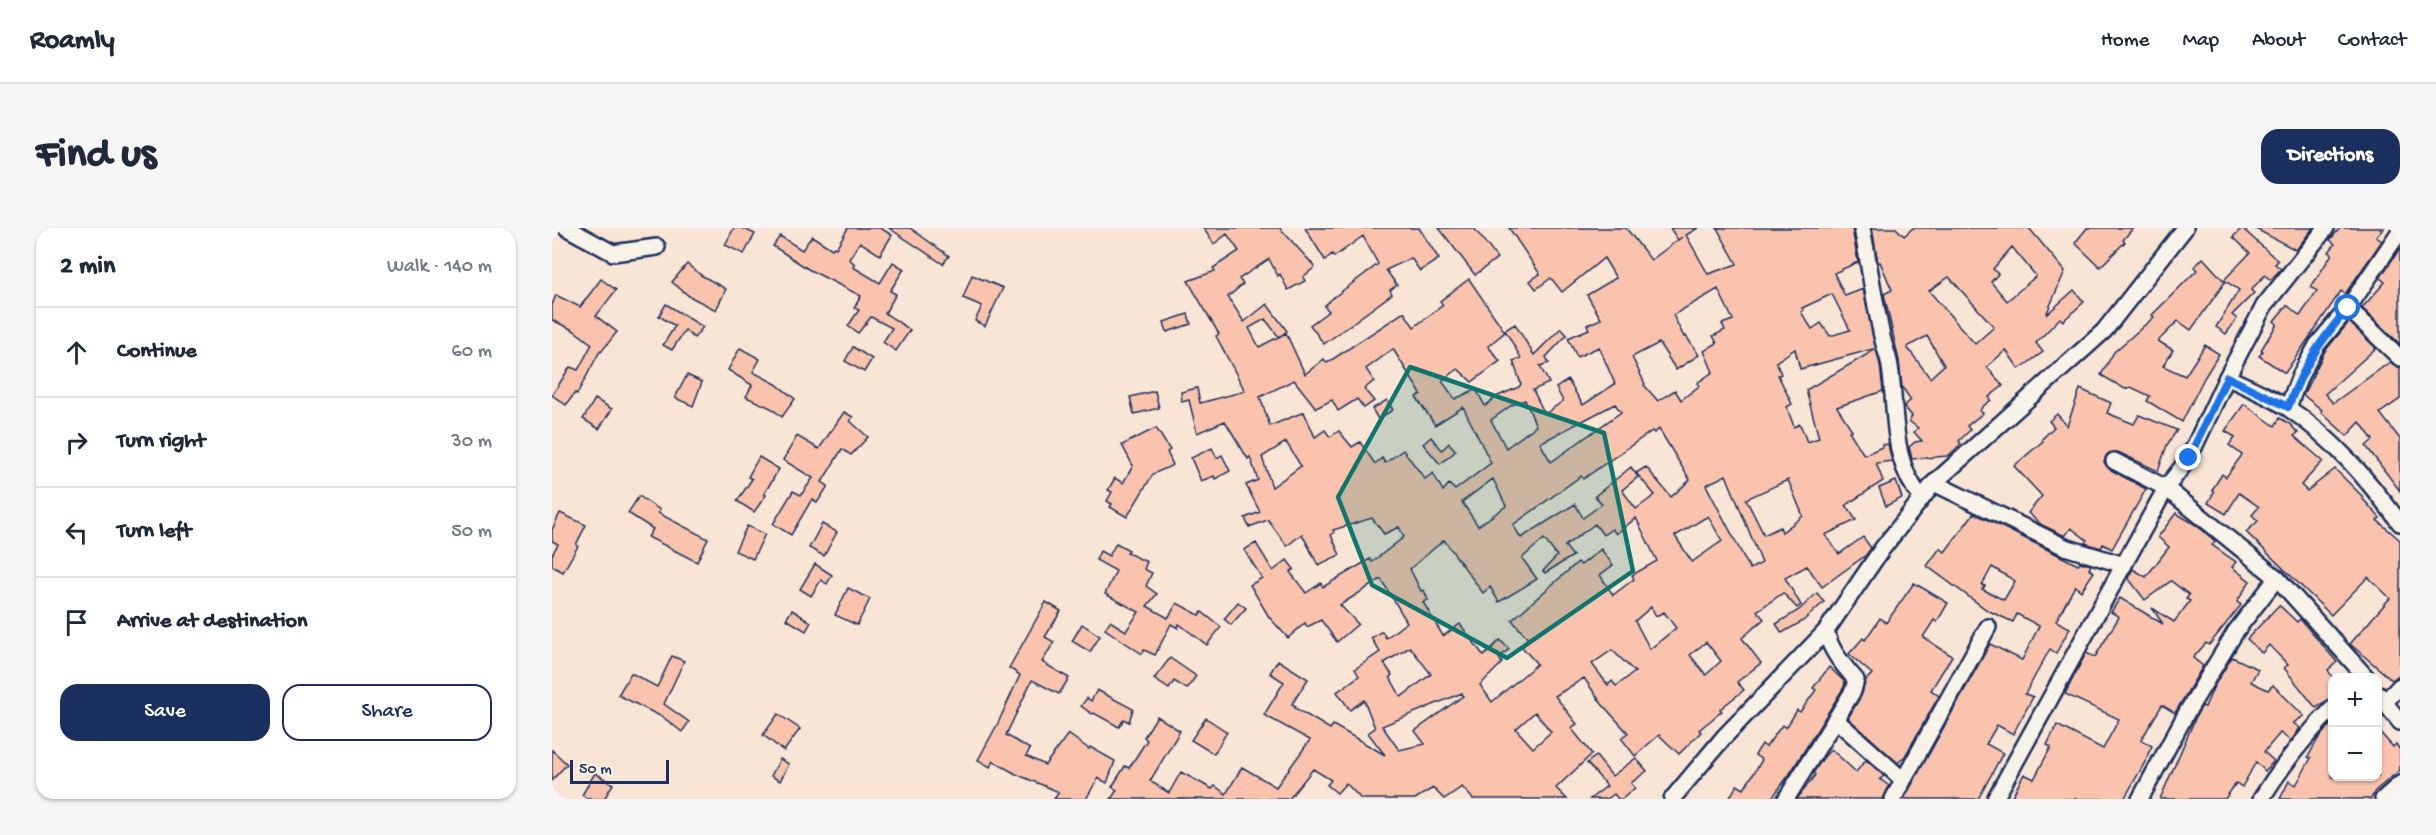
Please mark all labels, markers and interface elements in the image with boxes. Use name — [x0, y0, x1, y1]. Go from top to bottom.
text: Roamly — [30, 25, 115, 58]
text: Home — [2101, 29, 2149, 54]
text: Map — [2182, 29, 2219, 54]
text: About — [2252, 29, 2305, 54]
text: Contact — [2338, 29, 2406, 54]
button: Directions — [2261, 129, 2400, 184]
text: Find us — [36, 132, 156, 181]
text: 2 min — [60, 252, 115, 283]
text: Walk · 140 m — [387, 256, 492, 279]
route start — [2334, 294, 2360, 320]
icon: ahead — [60, 336, 93, 369]
text: Continue — [117, 339, 197, 365]
text: 60 m — [452, 341, 492, 364]
icon: right — [60, 426, 93, 459]
text: Turn right — [117, 429, 205, 455]
text: 30 m — [451, 431, 492, 454]
route end — [2175, 444, 2201, 470]
icon: left — [60, 516, 93, 549]
text: Turn left — [117, 519, 191, 545]
text: 50 m — [451, 521, 492, 544]
icon: arrive — [60, 606, 93, 639]
text: Arrive at destination — [117, 609, 307, 635]
map controls — [2328, 673, 2382, 781]
button: + — [2328, 673, 2382, 727]
button: Save — [60, 684, 270, 741]
button: Share — [282, 684, 492, 741]
button: − — [2328, 727, 2382, 781]
scale bar — [570, 757, 669, 784]
text: 50 m — [579, 761, 612, 780]

